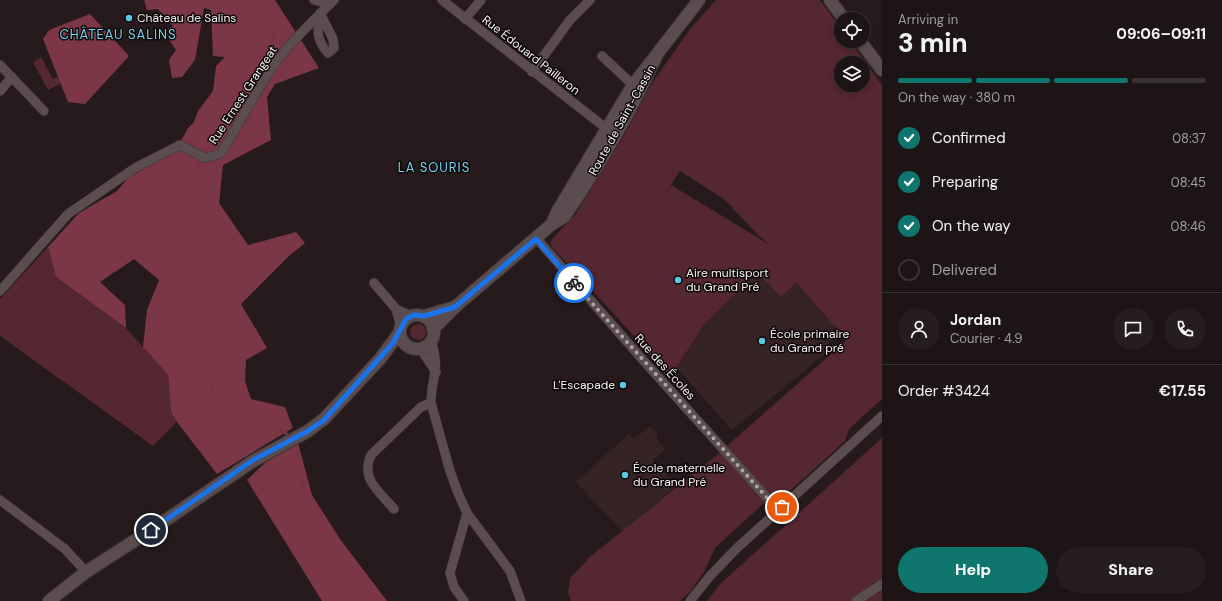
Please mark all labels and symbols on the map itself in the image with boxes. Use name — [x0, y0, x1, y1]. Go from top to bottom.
place label: Château de Salins — [137, 10, 236, 26]
street label: Rue Édouard Pailleron — [479, 12, 583, 98]
marker: Château de Salins — [124, 13, 134, 23]
district label: CHÂTEAU SALINS — [59, 26, 177, 43]
street label: Rue Ernest Grangeat — [205, 43, 281, 147]
street label: Route de Saint-Cassin — [585, 62, 659, 178]
district label: LA SOURIS — [398, 159, 470, 176]
courier — [554, 263, 594, 303]
place label: Aire multisport du Grand Pré — [686, 265, 769, 295]
marker: Aire multisport du Grand Pré — [673, 275, 683, 285]
place label: École primaire du Grand pré — [770, 326, 850, 356]
street label: Rue des Écoles — [631, 330, 699, 404]
marker: École primaire du Grand pré — [757, 336, 767, 346]
place label: L'Escapade — [553, 377, 615, 393]
marker: L'Escapade — [618, 380, 628, 390]
place label: École maternelle du Grand Pré — [633, 460, 725, 490]
marker: École maternelle du Grand Pré — [620, 470, 630, 480]
pin — [765, 490, 799, 524]
pin — [134, 513, 168, 547]

